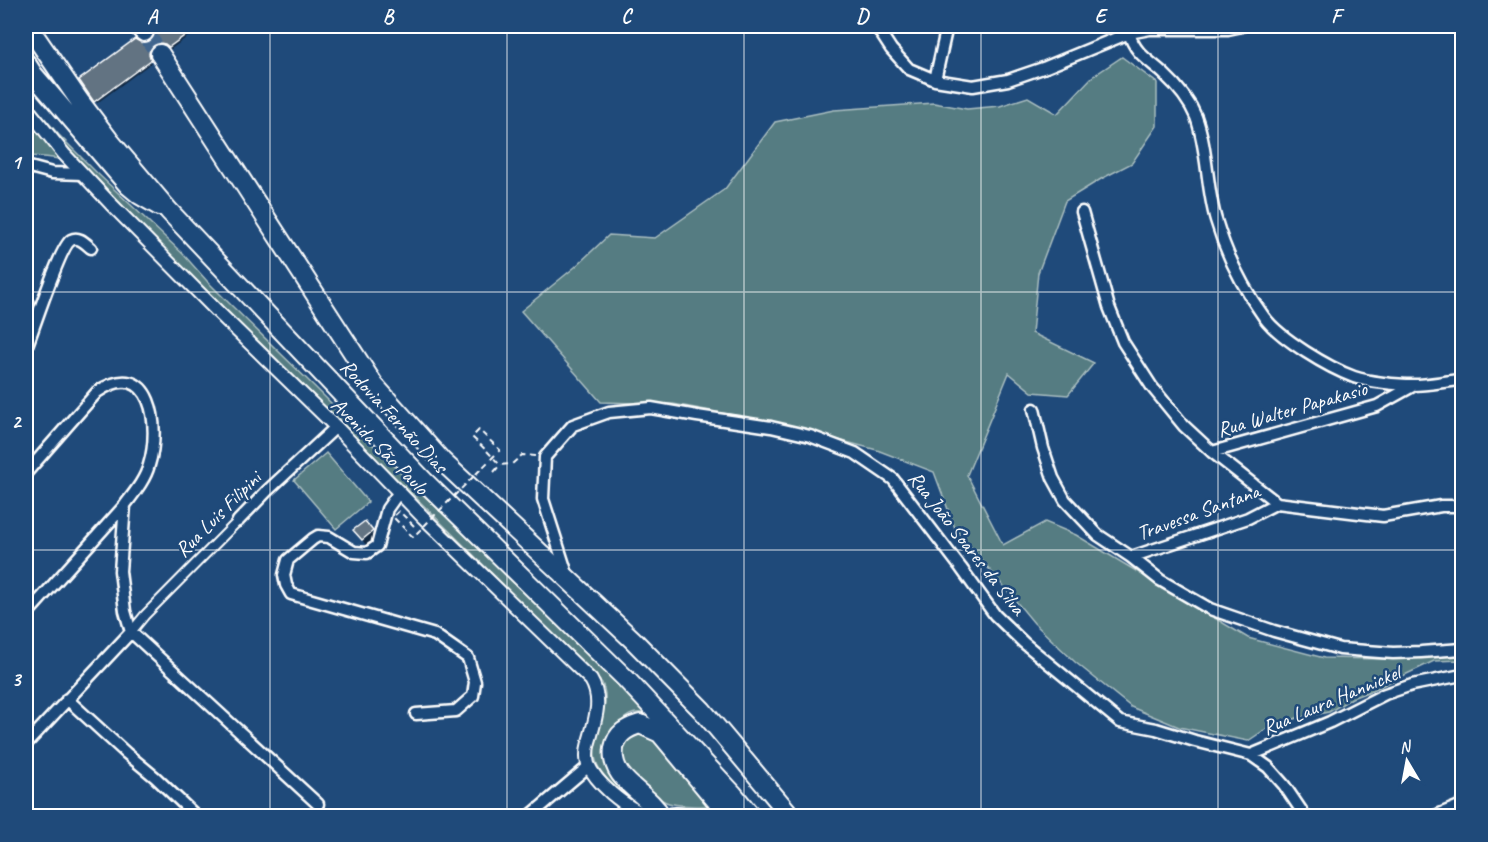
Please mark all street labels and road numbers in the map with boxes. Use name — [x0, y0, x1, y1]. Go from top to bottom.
street label: Rodovia Fernão Dias — [335, 354, 454, 480]
street label: Rua Walter Papakasio — [1214, 375, 1371, 443]
street label: Avenida São Paulo — [326, 392, 435, 501]
street label: Rua Luis Filipini — [169, 463, 269, 563]
street label: Rua João Soares da Silva — [903, 466, 1032, 622]
street label: Travessa Santana — [1133, 477, 1265, 546]
street label: Rua Laura Hannickel — [1258, 658, 1407, 741]

